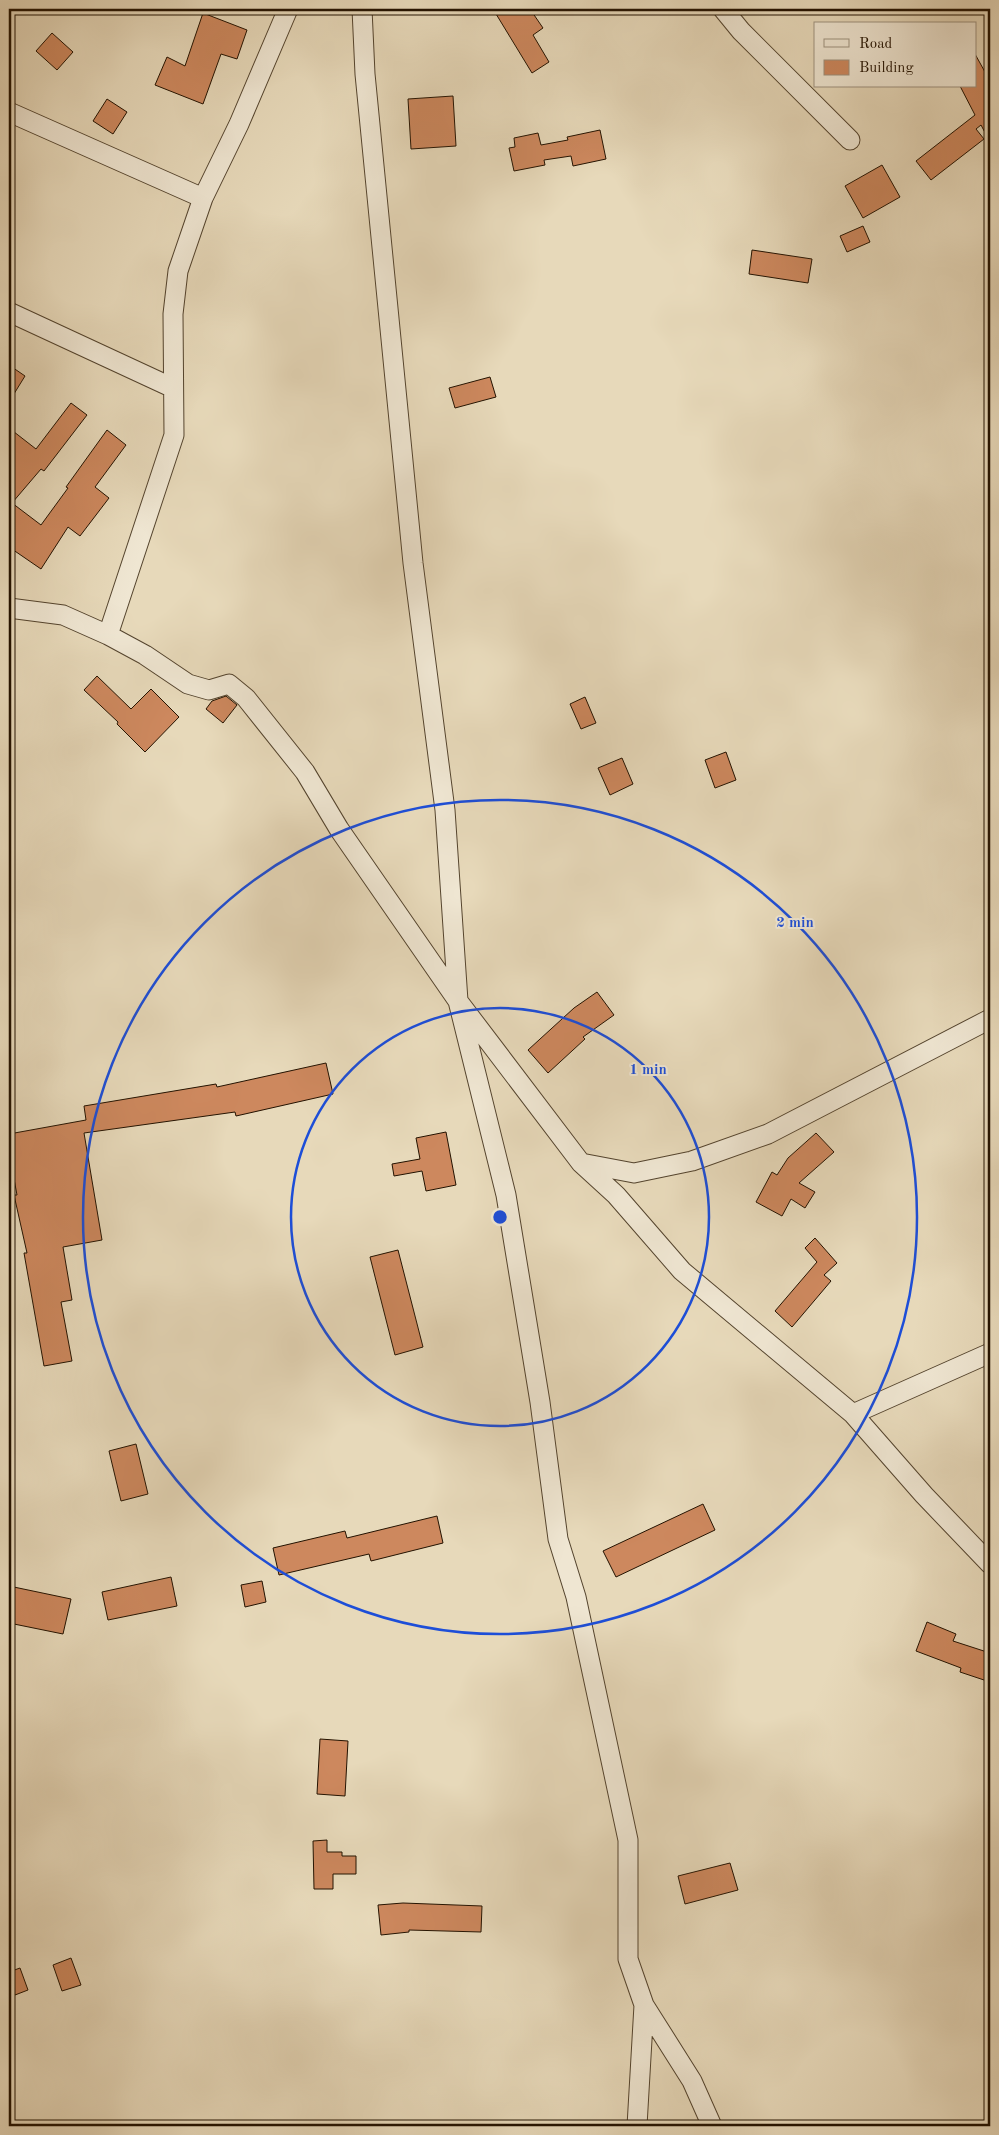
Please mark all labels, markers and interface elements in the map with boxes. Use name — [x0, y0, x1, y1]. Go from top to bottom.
legend — [814, 22, 976, 88]
text: Road — [859, 37, 893, 52]
text: Building — [859, 61, 914, 76]
text: 2 min — [776, 916, 814, 931]
text: 1 min — [629, 1063, 667, 1078]
centre of rings — [491, 1208, 509, 1226]

